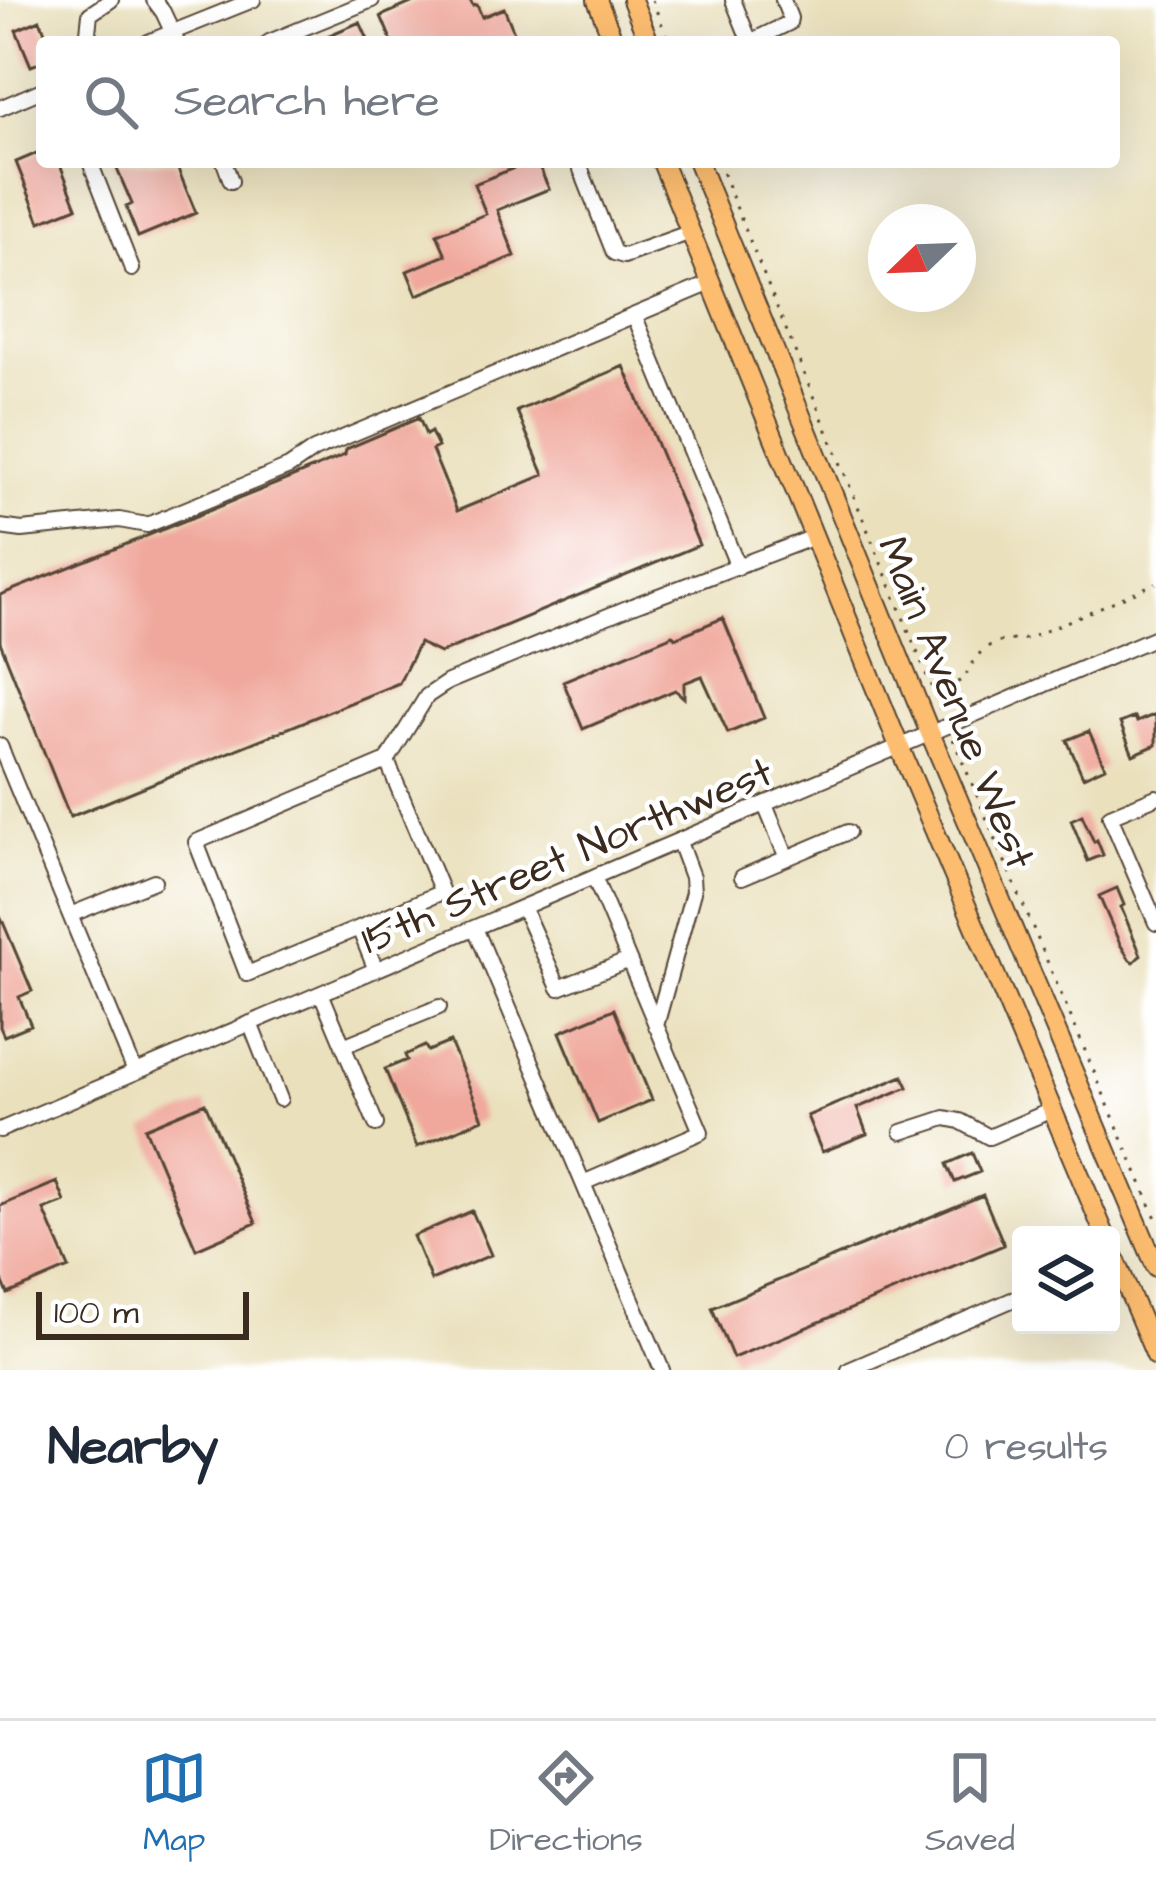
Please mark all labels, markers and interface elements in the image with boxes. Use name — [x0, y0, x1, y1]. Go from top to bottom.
search box — [36, 36, 1120, 168]
icon: search — [78, 69, 144, 135]
text: Search here — [174, 71, 440, 133]
north arrow — [868, 204, 976, 312]
street label: Main Avenue West — [862, 528, 1048, 878]
street label: 15th Street Northwest — [353, 744, 782, 970]
map controls — [1012, 1226, 1120, 1334]
button: layers — [1012, 1226, 1120, 1334]
scale bar — [36, 1286, 249, 1339]
text: 100 m — [54, 1290, 139, 1336]
text: Nearby — [48, 1413, 218, 1484]
text: 0 results — [944, 1421, 1108, 1475]
tab: Map — [141, 1745, 207, 1863]
tab: Directions — [489, 1745, 643, 1863]
tab: Saved — [925, 1745, 1015, 1863]

